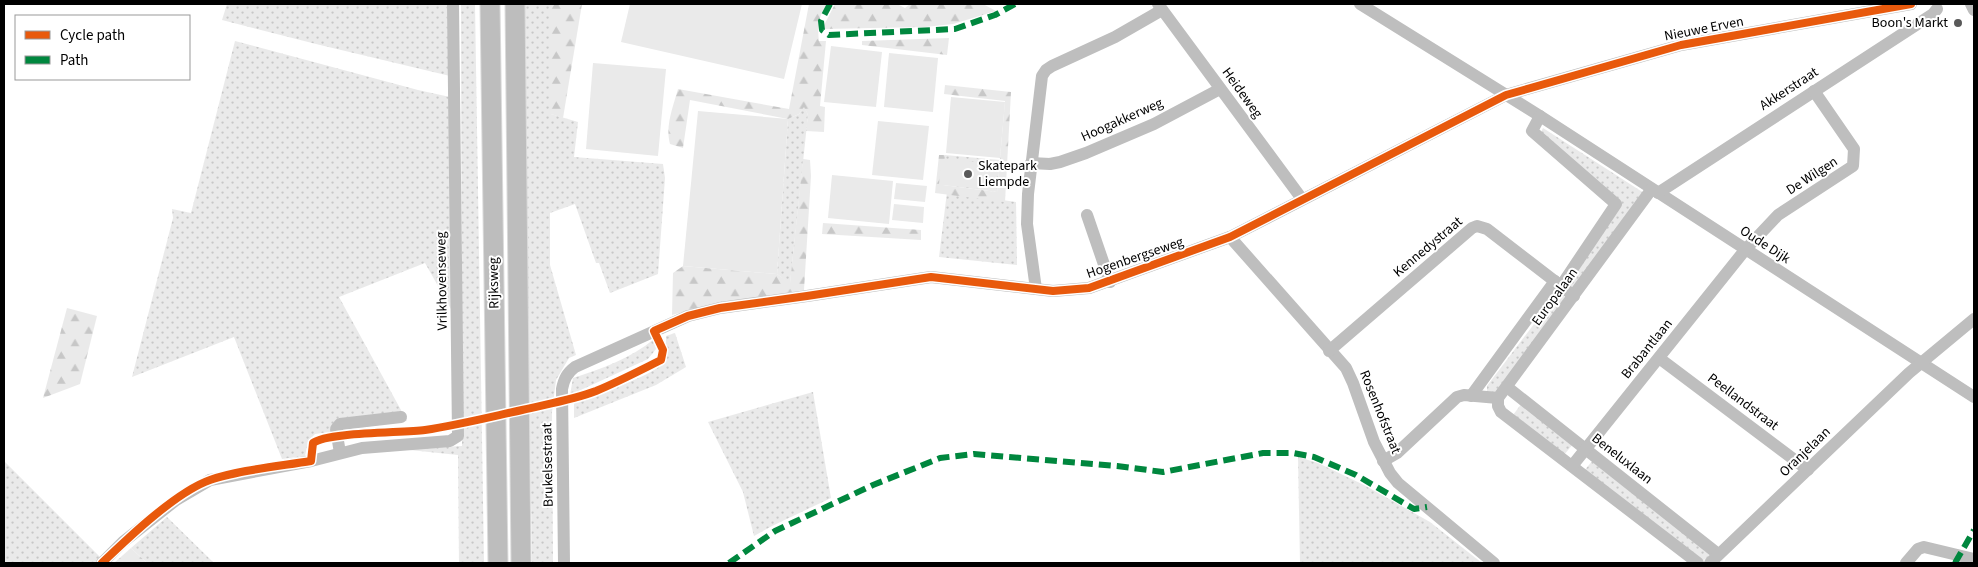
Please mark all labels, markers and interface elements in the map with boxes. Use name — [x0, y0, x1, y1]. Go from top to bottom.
street label: Nieuwe Erven — [1663, 12, 1745, 46]
place label: Boon's Markt — [1872, 13, 1948, 33]
legend — [15, 15, 190, 80]
marker: Boon's Markt — [1952, 17, 1964, 29]
text: Cycle path — [60, 25, 125, 46]
text: Path — [60, 50, 88, 71]
street label: Akkerstraat — [1756, 62, 1823, 115]
street label: Heideweg — [1217, 64, 1267, 122]
street label: Hoogakkerweg — [1078, 93, 1166, 147]
street label: De Wilgen — [1782, 152, 1842, 200]
place label: Skatepark Liempde — [978, 156, 1037, 192]
marker: Skatepark Liempde — [962, 168, 974, 180]
street label: Kennedystraat — [1389, 212, 1467, 282]
street label: Oude Dijk — [1736, 221, 1794, 269]
street label: Vrilkhovenseweg — [431, 231, 453, 331]
street label: Hogenbergseweg — [1084, 232, 1186, 284]
street label: Rijksweg — [484, 257, 504, 309]
street label: Europalaan — [1527, 264, 1583, 330]
street label: Brabantlaan — [1617, 315, 1677, 383]
street label: Rosenhofstraat — [1354, 367, 1406, 457]
street label: Peellandstraat — [1703, 369, 1783, 436]
street label: Brukelsestraat — [537, 422, 559, 507]
street label: Oranjelaan — [1775, 422, 1835, 482]
street label: Beneluxlaan — [1587, 429, 1657, 489]

